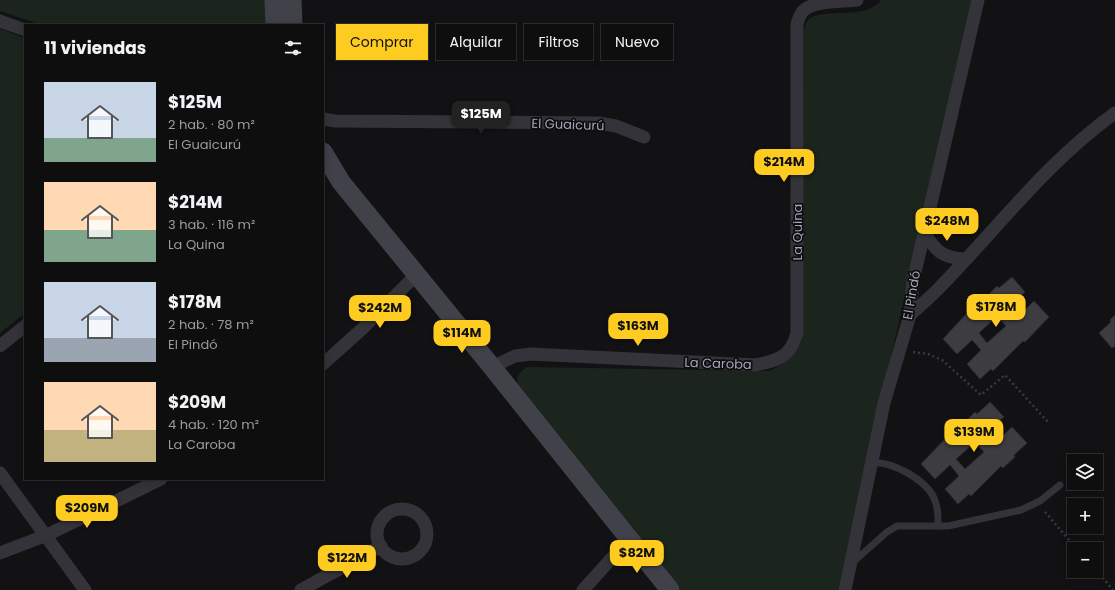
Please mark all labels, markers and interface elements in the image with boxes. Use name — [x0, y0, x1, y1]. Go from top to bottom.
chip: Comprar — [336, 24, 428, 60]
chip: Alquilar — [436, 24, 516, 60]
chip: Filtros — [524, 24, 593, 60]
chip: Nuevo — [601, 24, 673, 60]
text: 11 viviendas — [44, 36, 146, 60]
icon: filters — [282, 37, 304, 59]
text: $125M — [168, 90, 222, 114]
icon: home — [76, 98, 124, 146]
pin: $125M — [453, 101, 509, 135]
text: $125M — [460, 104, 502, 123]
street label: El Guaicurú — [531, 114, 605, 135]
text: 2 hab. · 80 m² — [168, 115, 255, 134]
text: El Guaicurú — [168, 135, 241, 154]
pin: $214M — [756, 149, 812, 183]
text: $214M — [763, 152, 805, 171]
text: $214M — [168, 190, 222, 214]
icon: home — [76, 198, 124, 246]
street label: La Quina — [788, 204, 807, 260]
pin: $248M — [919, 208, 975, 242]
text: $248M — [924, 211, 970, 230]
text: 3 hab. · 116 m² — [168, 215, 255, 234]
text: La Quina — [168, 235, 225, 254]
street label: El Pindó — [898, 269, 925, 321]
text: $178M — [168, 290, 221, 314]
pin: $178M — [968, 294, 1024, 328]
pin: $242M — [352, 295, 408, 329]
text: $178M — [976, 297, 1016, 316]
icon: home — [76, 298, 124, 346]
text: $242M — [358, 298, 402, 317]
pin: $163M — [610, 313, 666, 347]
text: 2 hab. · 78 m² — [168, 315, 254, 334]
text: $163M — [617, 316, 659, 335]
pin: $114M — [434, 320, 490, 354]
text: $114M — [442, 323, 482, 342]
text: El Pindó — [168, 335, 218, 354]
street label: La Caroba — [684, 353, 752, 374]
text: $209M — [168, 390, 226, 414]
icon: home — [76, 398, 124, 446]
text: 4 hab. · 120 m² — [168, 415, 259, 434]
pin: $139M — [946, 419, 1002, 453]
text: $139M — [953, 422, 995, 441]
text: La Caroba — [168, 435, 235, 454]
map controls — [1067, 454, 1103, 578]
button: layers — [1067, 454, 1103, 490]
pin: $209M — [59, 495, 115, 529]
text: $209M — [65, 498, 109, 517]
button: + — [1067, 498, 1103, 534]
pin: $82M — [613, 540, 661, 574]
button: − — [1067, 542, 1103, 578]
text: $82M — [619, 543, 655, 562]
pin: $122M — [319, 545, 375, 579]
text: $122M — [327, 548, 367, 567]

